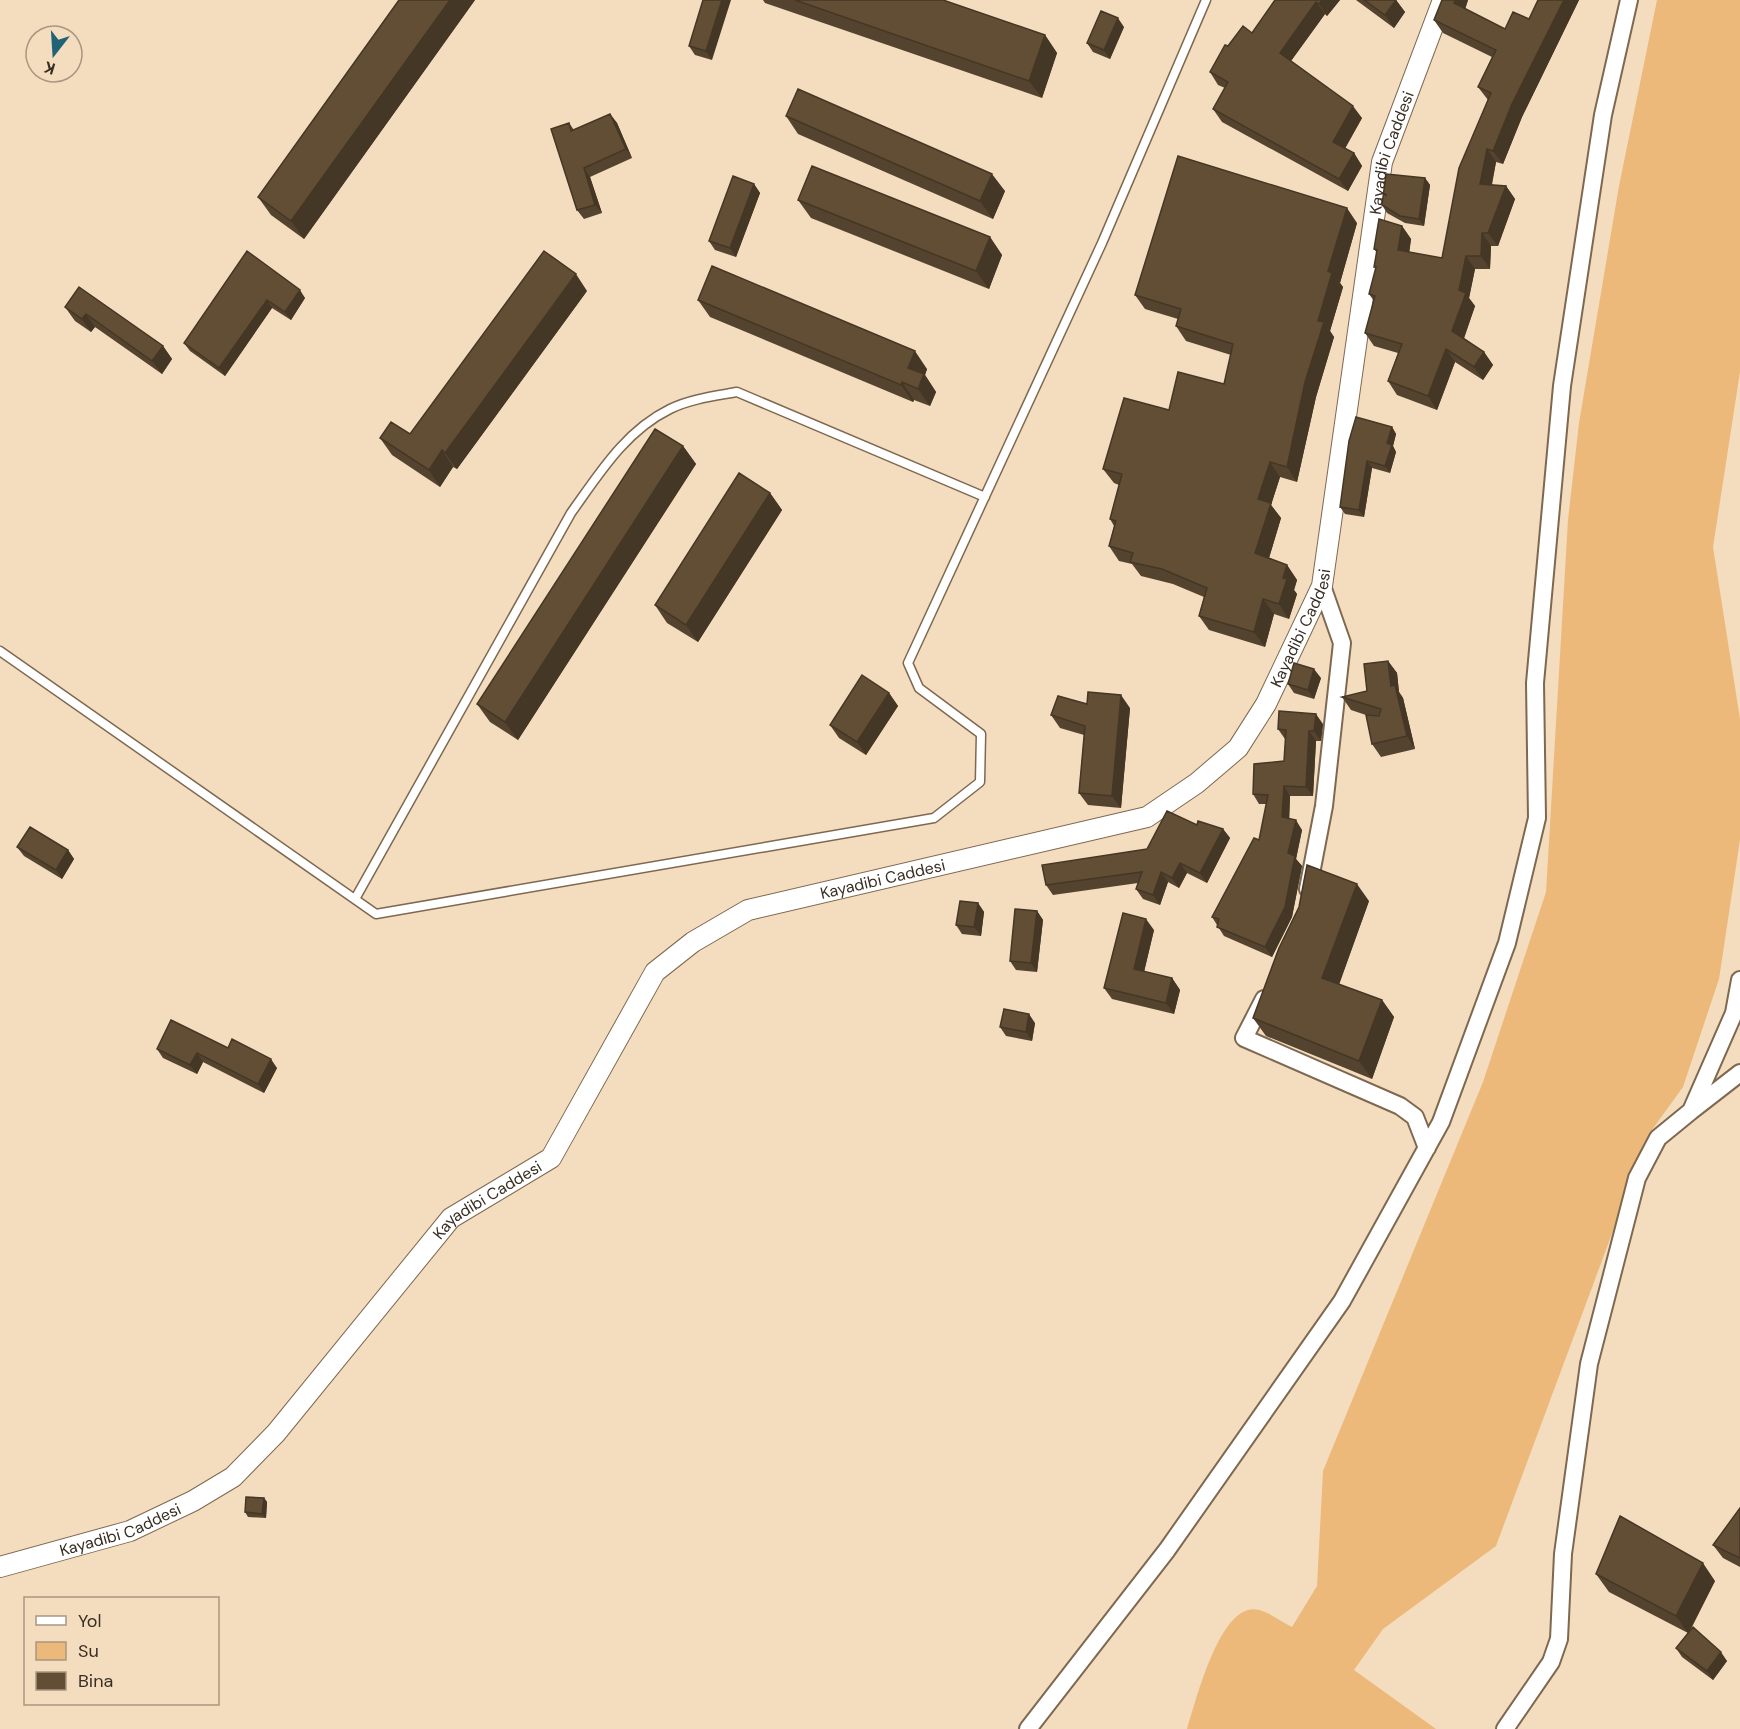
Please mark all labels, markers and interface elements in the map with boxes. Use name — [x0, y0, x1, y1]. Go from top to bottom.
north arrow — [24, 24, 84, 84]
text: K — [41, 56, 58, 79]
street label: Kayadibi Caddesi — [1365, 88, 1419, 216]
street label: Kayadibi Caddesi — [1266, 567, 1335, 691]
street label: Kayadibi Caddesi — [818, 854, 947, 904]
street label: Kayadibi Caddesi — [428, 1156, 546, 1244]
street label: Kayadibi Caddesi — [57, 1498, 184, 1561]
legend — [24, 1597, 219, 1705]
text: Yol — [78, 1609, 102, 1633]
text: Su — [78, 1639, 99, 1663]
text: Bina — [78, 1669, 113, 1693]

